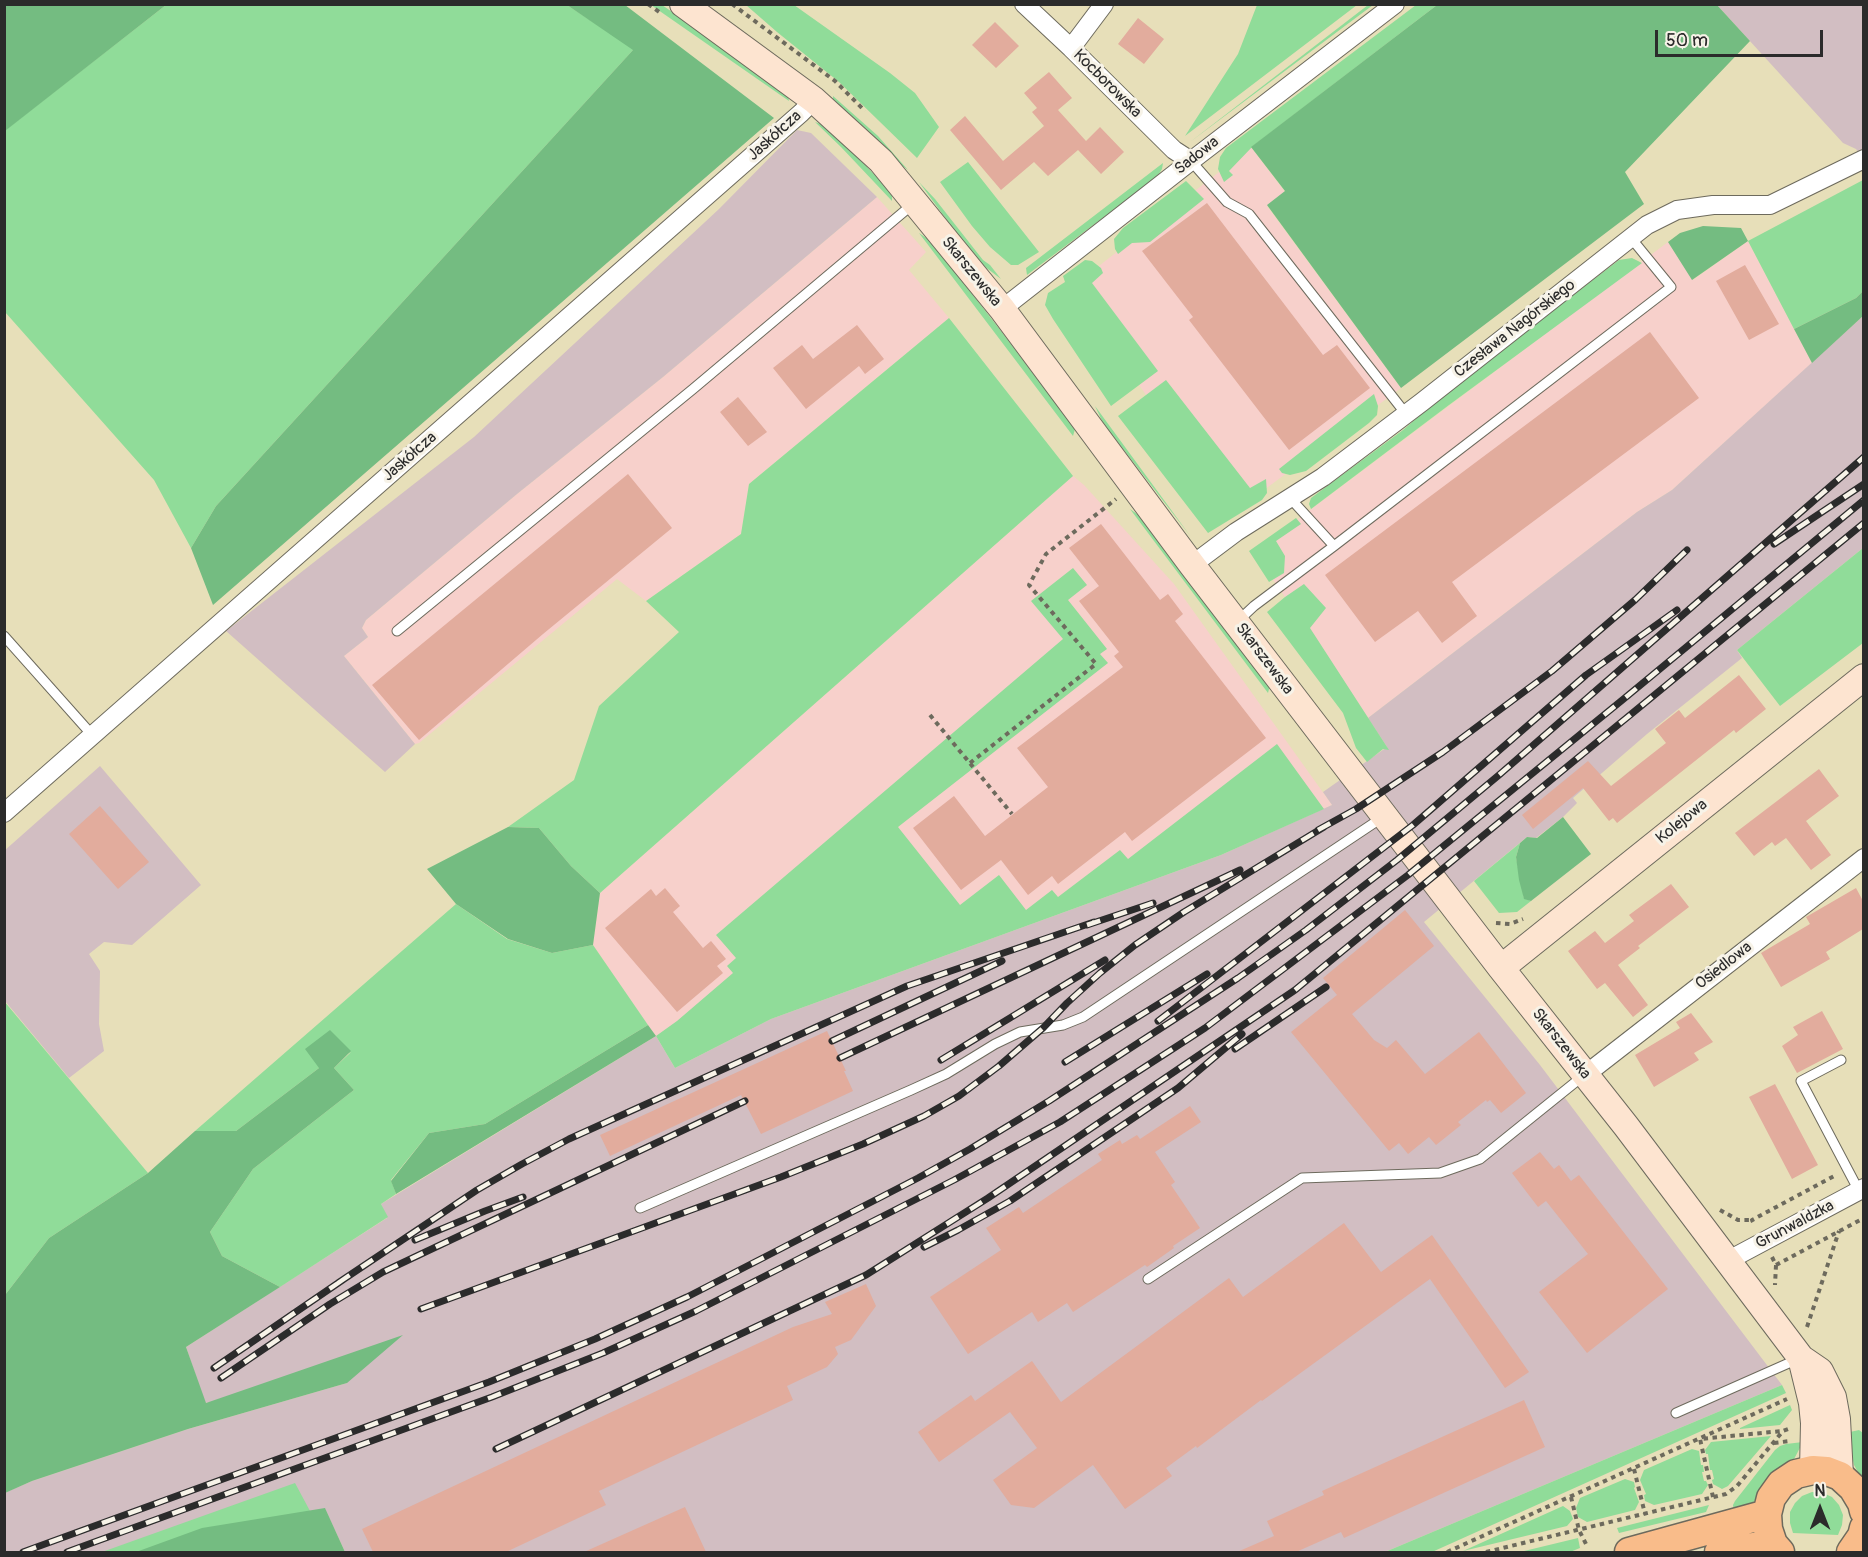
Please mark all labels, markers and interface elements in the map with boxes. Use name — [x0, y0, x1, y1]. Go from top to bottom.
scale bar — [1658, 18, 1826, 56]
text: 50 m — [1666, 29, 1708, 52]
street label: Kocborowska — [1069, 46, 1145, 122]
street label: Jaskółcza — [744, 107, 806, 165]
street label: Sadowa — [1171, 133, 1223, 179]
street label: Skarszewska — [937, 233, 1005, 311]
street label: Czesława Nagórskiego — [1451, 276, 1579, 382]
street label: Jaskółcza — [379, 428, 441, 486]
street label: Skarszewska — [1231, 619, 1297, 699]
street label: Kolejowa — [1653, 796, 1711, 848]
street label: Osiedlowa — [1692, 938, 1756, 994]
street label: Skarszewska — [1527, 1005, 1595, 1083]
street label: Grunwaldzka — [1753, 1196, 1837, 1254]
north arrow — [1790, 1479, 1850, 1539]
text: N — [1815, 1481, 1825, 1501]

